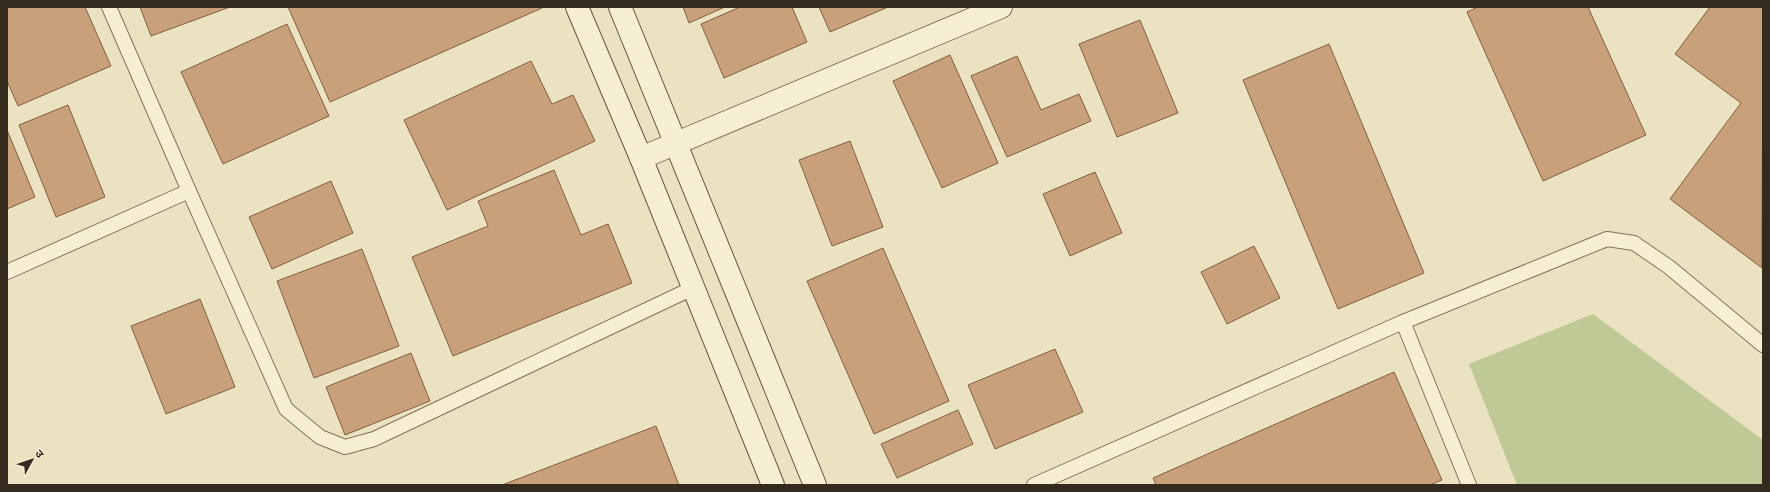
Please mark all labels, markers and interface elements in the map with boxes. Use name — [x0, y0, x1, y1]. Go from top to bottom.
north arrow — [12, 440, 52, 480]
text: उ — [31, 447, 47, 462]

